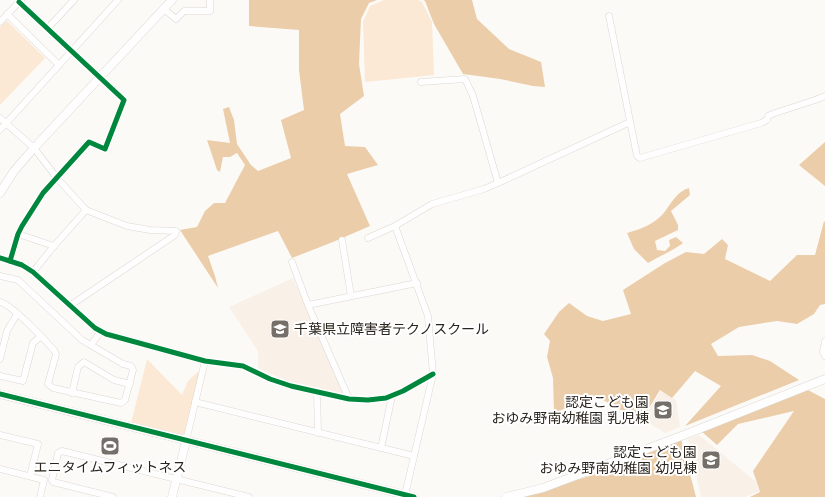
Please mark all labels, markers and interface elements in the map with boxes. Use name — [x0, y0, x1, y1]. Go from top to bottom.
school or university icon: 千葉県立障害者テクノスクール — [269, 318, 291, 340]
place label: 千葉県立障害者テクノスクール — [294, 320, 489, 338]
place label: 認定こども園 おゆみ野南幼稚園 乳児棟 — [491, 393, 649, 427]
school or university icon: 認定こども園 おゆみ野南幼稚園 乳児棟 — [652, 399, 674, 421]
sports icon: エニタイムフィットネス — [99, 435, 121, 457]
place label: 認定こども園 おゆみ野南幼稚園 幼児棟 — [539, 443, 697, 477]
school or university icon: 認定こども園 おゆみ野南幼稚園 幼児棟 — [700, 449, 722, 471]
place label: エニタイムフィットネス — [34, 458, 186, 476]

